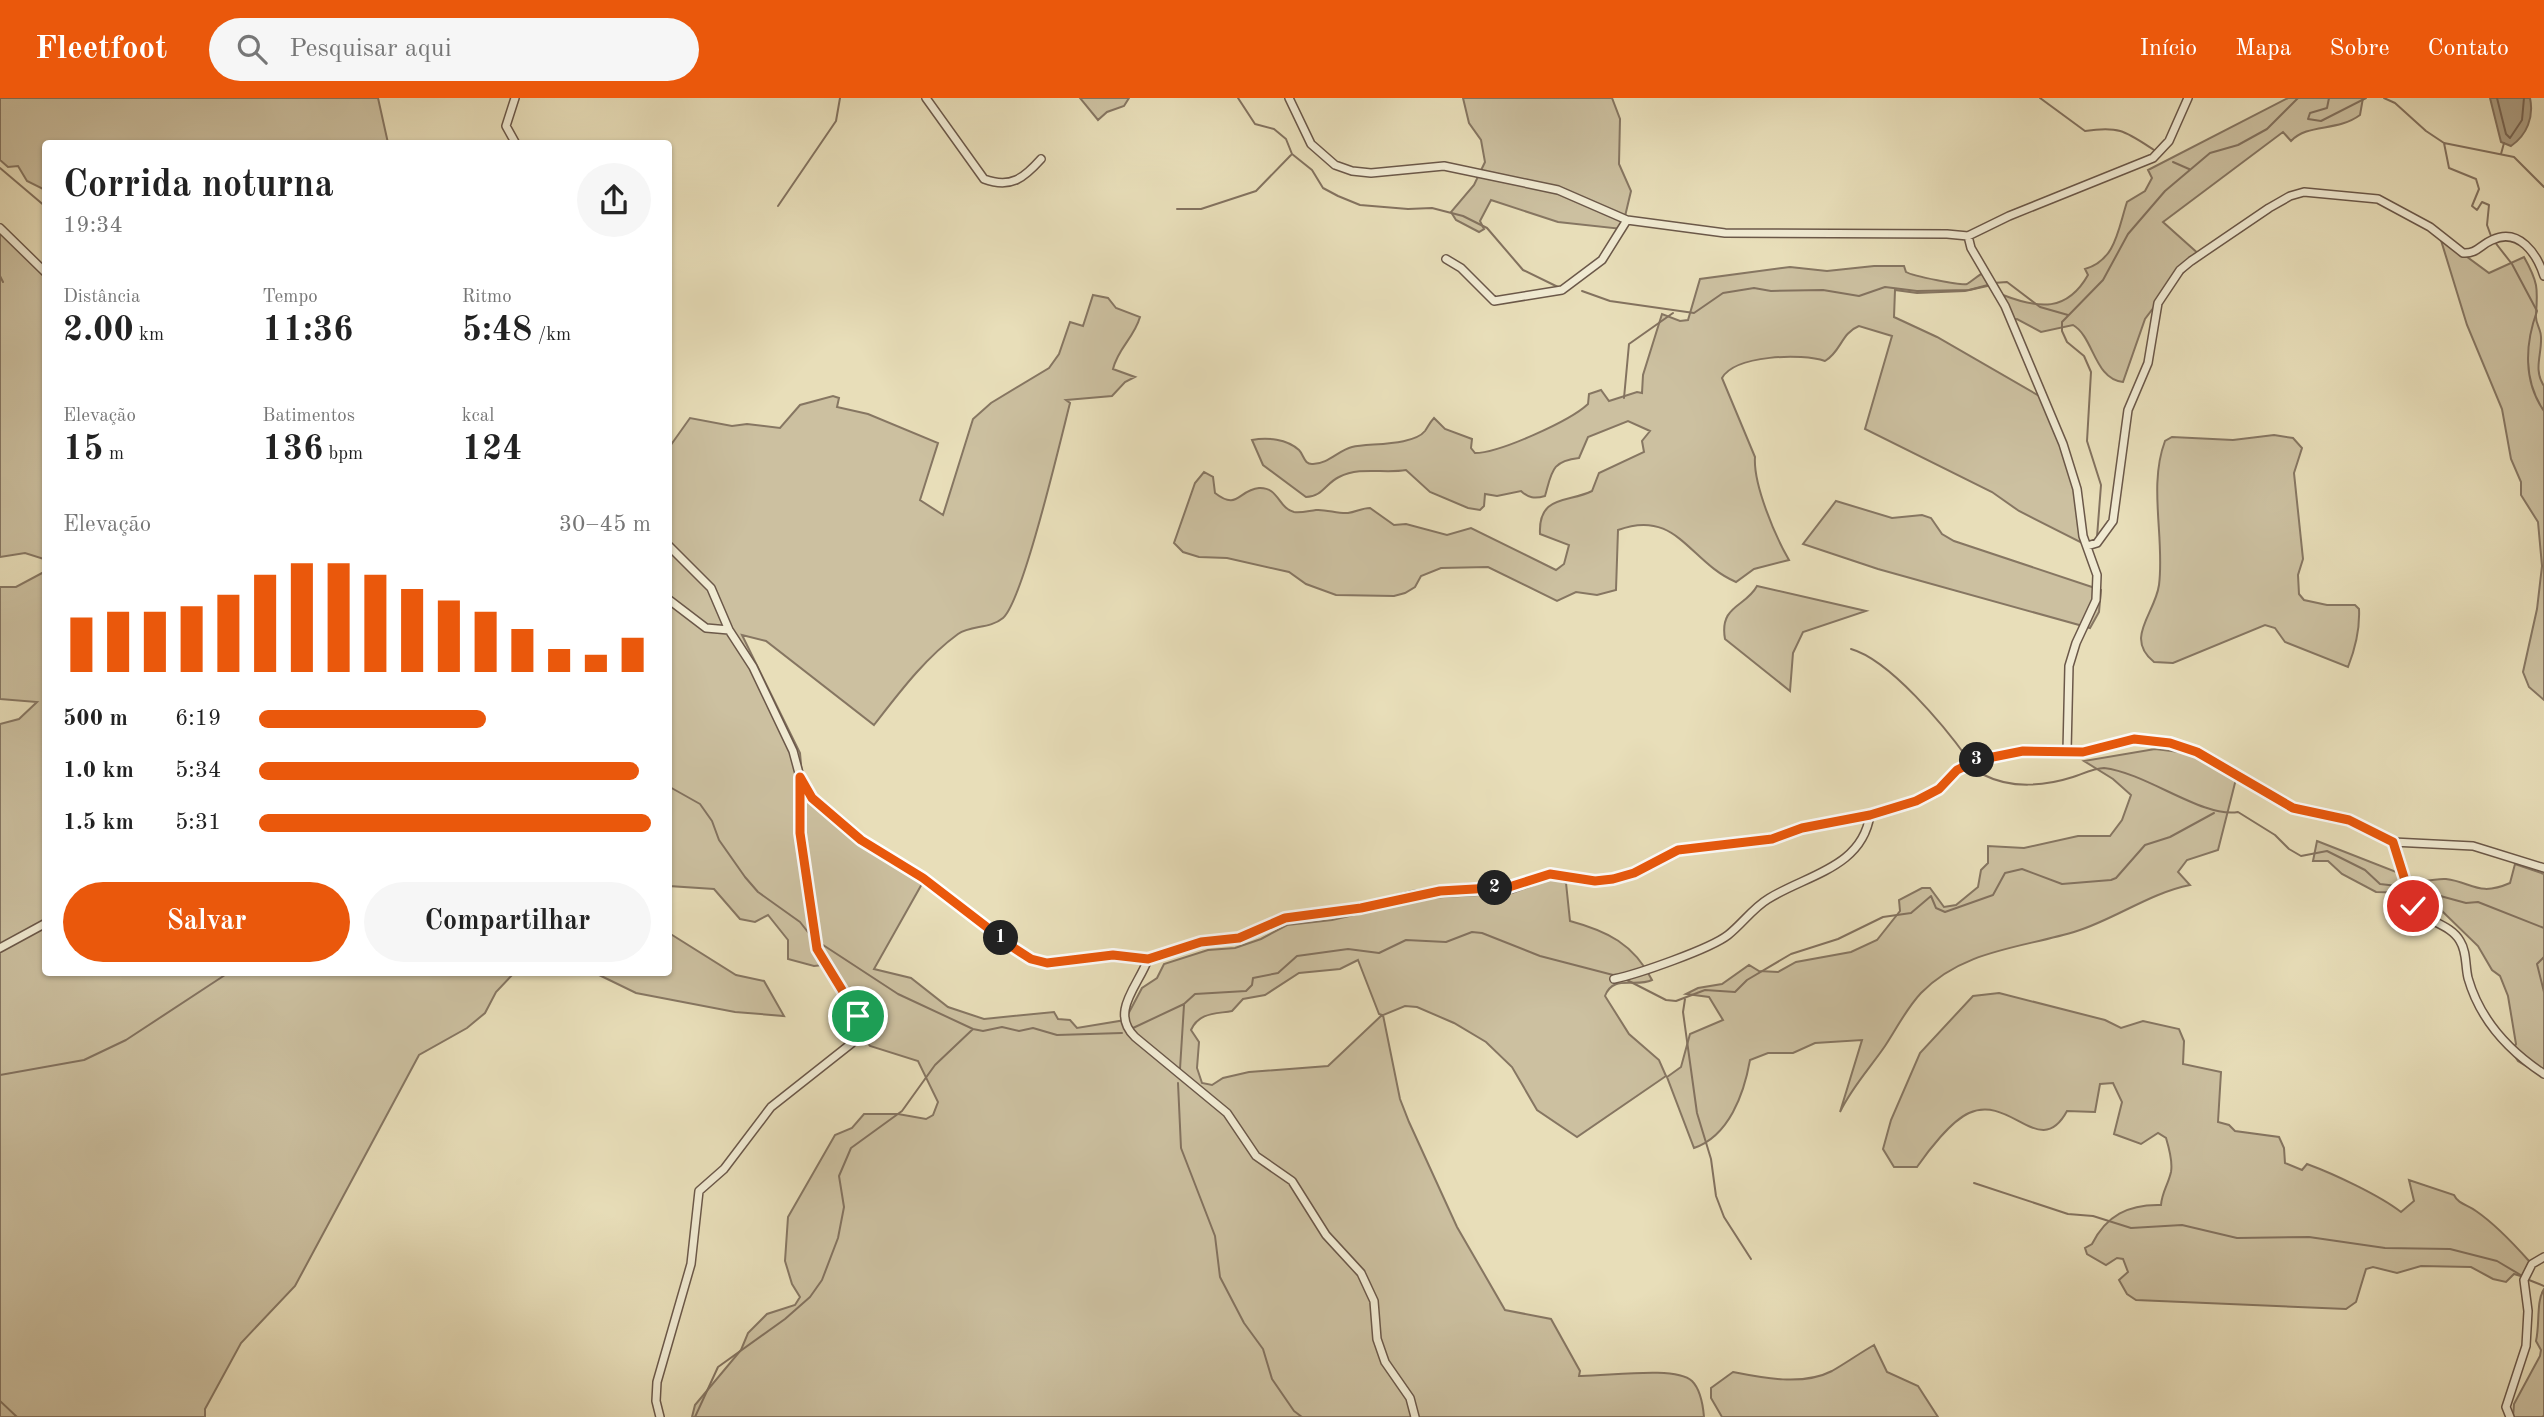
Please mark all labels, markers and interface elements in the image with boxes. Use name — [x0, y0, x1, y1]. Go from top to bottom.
search box — [209, 18, 699, 81]
icon: search — [233, 30, 271, 68]
text: Fleetfoot — [35, 33, 167, 66]
text: Pesquisar aqui — [289, 36, 452, 62]
text: Início — [2140, 37, 2197, 61]
text: Mapa — [2235, 37, 2292, 61]
text: Sobre — [2330, 37, 2389, 61]
text: Contato — [2427, 37, 2509, 61]
button: share — [577, 163, 651, 237]
text: Corrida noturna — [63, 167, 334, 205]
text: 19:34 — [63, 214, 123, 237]
text: Distância — [63, 288, 140, 307]
text: Tempo — [262, 288, 318, 307]
text: Ritmo — [462, 288, 512, 307]
text: 2.00 — [63, 313, 134, 348]
text: 11:36 — [262, 313, 353, 348]
text: 5:48 — [462, 313, 532, 348]
text: km — [134, 326, 164, 345]
text: /km — [532, 326, 571, 345]
text: Elevação — [63, 407, 136, 426]
text: Batimentos — [262, 407, 355, 426]
text: kcal — [462, 407, 494, 426]
text: 15 — [63, 432, 104, 467]
text: 136 — [262, 432, 323, 467]
text: 124 — [462, 432, 523, 467]
text: m — [104, 445, 124, 464]
text: bpm — [323, 445, 363, 464]
text: Elevação — [63, 513, 151, 536]
text: 30–45 m — [559, 513, 651, 536]
text: 500 m — [63, 707, 128, 730]
text: 6:19 — [175, 707, 221, 730]
pin: 3 — [1960, 742, 1994, 778]
text: 3 — [1971, 750, 1982, 769]
text: 1.0 km — [63, 759, 134, 782]
text: 5:34 — [175, 759, 221, 782]
text: 1.5 km — [63, 811, 134, 834]
text: 5:31 — [175, 811, 221, 834]
pin: 2 — [1478, 870, 1512, 906]
pin — [2383, 876, 2443, 936]
text: 2 — [1489, 878, 1500, 897]
button: Salvar — [63, 882, 350, 962]
button: Compartilhar — [364, 882, 651, 962]
icon: check — [2394, 887, 2432, 925]
pin: 1 — [984, 920, 1018, 956]
text: 1 — [995, 928, 1006, 947]
pin — [828, 986, 888, 1046]
icon: arrive — [839, 997, 877, 1035]

